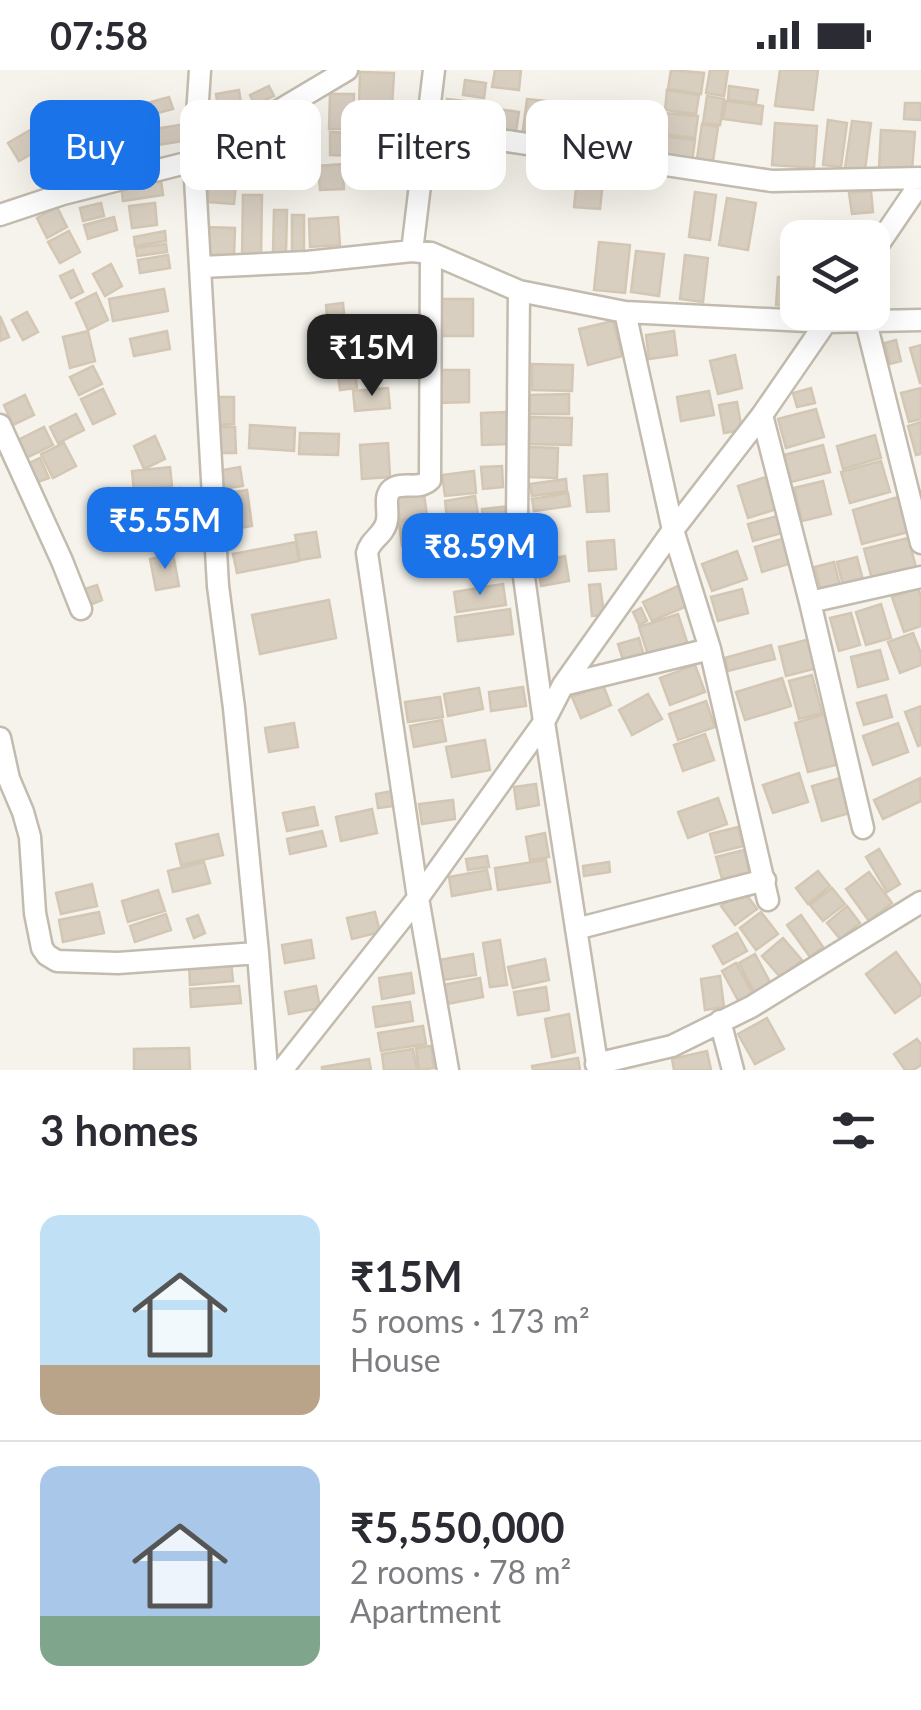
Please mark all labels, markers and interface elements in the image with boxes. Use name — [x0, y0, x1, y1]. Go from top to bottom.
text: 07:58 — [50, 12, 148, 58]
chip: Buy — [30, 100, 160, 190]
chip: Rent — [180, 100, 321, 190]
chip: Filters — [341, 100, 506, 190]
chip: New — [526, 100, 668, 190]
map controls — [780, 220, 890, 330]
button: layers — [780, 220, 890, 330]
pin: ₹15M — [313, 314, 431, 399]
text: ₹15M — [329, 327, 415, 366]
pin: ₹5.55M — [84, 487, 246, 572]
text: ₹5.55M — [109, 500, 221, 539]
pin: ₹8.59M — [399, 513, 561, 598]
text: ₹8.59M — [424, 526, 536, 565]
icon: filters — [826, 1103, 881, 1158]
text: 3 homes — [40, 1105, 198, 1155]
text: ₹15M — [350, 1251, 463, 1301]
icon: home — [120, 1255, 240, 1375]
text: 5 rooms · 173 m² — [350, 1301, 590, 1340]
text: House — [350, 1340, 441, 1379]
text: ₹5,550,000 — [350, 1502, 565, 1552]
icon: home — [120, 1506, 240, 1626]
text: 2 rooms · 78 m² — [350, 1552, 571, 1591]
text: Apartment — [350, 1591, 501, 1630]

